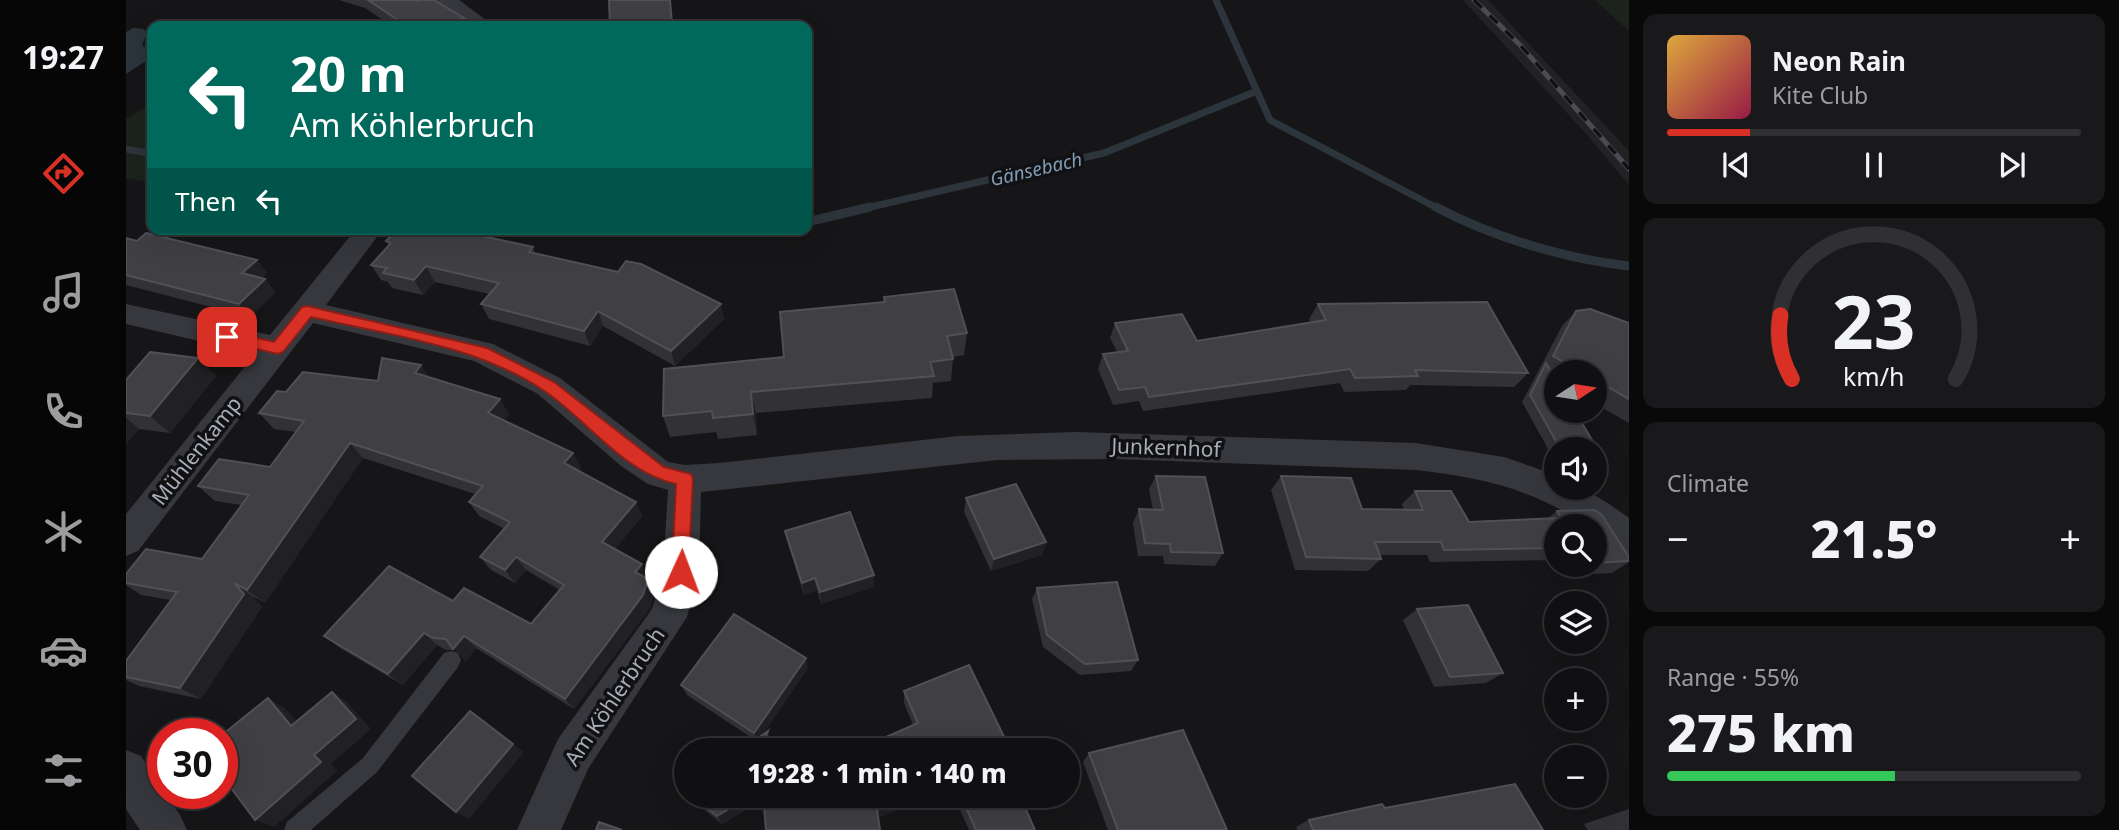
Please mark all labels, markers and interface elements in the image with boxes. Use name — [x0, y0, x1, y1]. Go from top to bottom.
text: 19:27 — [22, 35, 104, 78]
text: 20 m — [290, 40, 407, 106]
text: Neon Rain — [1772, 43, 1906, 79]
icon: left — [175, 49, 266, 140]
text: Kite Club — [1772, 79, 1868, 111]
text: Am Köhlerbruch — [290, 103, 535, 146]
water label: Gänsebach — [987, 146, 1085, 192]
icon: previous — [1717, 146, 1755, 184]
icon: pause — [1855, 146, 1893, 184]
icon: next — [1993, 146, 2031, 184]
icon: directions — [39, 149, 88, 198]
icon: left — [250, 182, 288, 220]
text: Then — [175, 183, 236, 219]
icon: music — [39, 268, 88, 317]
text: 23 — [1832, 271, 1916, 370]
pin — [197, 307, 257, 367]
icon: arrive — [208, 318, 246, 356]
text: km/h — [1843, 359, 1905, 393]
north arrow — [1544, 360, 1606, 424]
map controls — [1544, 360, 1607, 808]
icon: phone — [39, 387, 88, 436]
street label: Mühlenkamp — [145, 390, 248, 511]
street label: Junkernhof — [1109, 431, 1223, 463]
button: sound — [1544, 437, 1607, 500]
text: Climate — [1667, 467, 1749, 499]
text: 21.5° — [1811, 502, 1937, 573]
icon: climate — [39, 507, 88, 556]
text: − — [1667, 512, 1689, 564]
text: + — [2059, 512, 2081, 564]
button: search — [1544, 514, 1607, 577]
position arrow — [644, 535, 718, 609]
button: layers — [1544, 591, 1607, 654]
street label: Am Köhlerbruch — [558, 622, 671, 771]
icon: car — [39, 626, 88, 675]
text: Range · 55% — [1667, 661, 1799, 693]
button: + — [1544, 668, 1607, 731]
text: 275 km — [1667, 696, 1855, 767]
speed limit sign: 30 — [147, 718, 238, 809]
button: − — [1544, 745, 1607, 808]
icon: filters — [39, 746, 88, 795]
text: 19:28 · 1 min · 140 m — [747, 755, 1007, 791]

